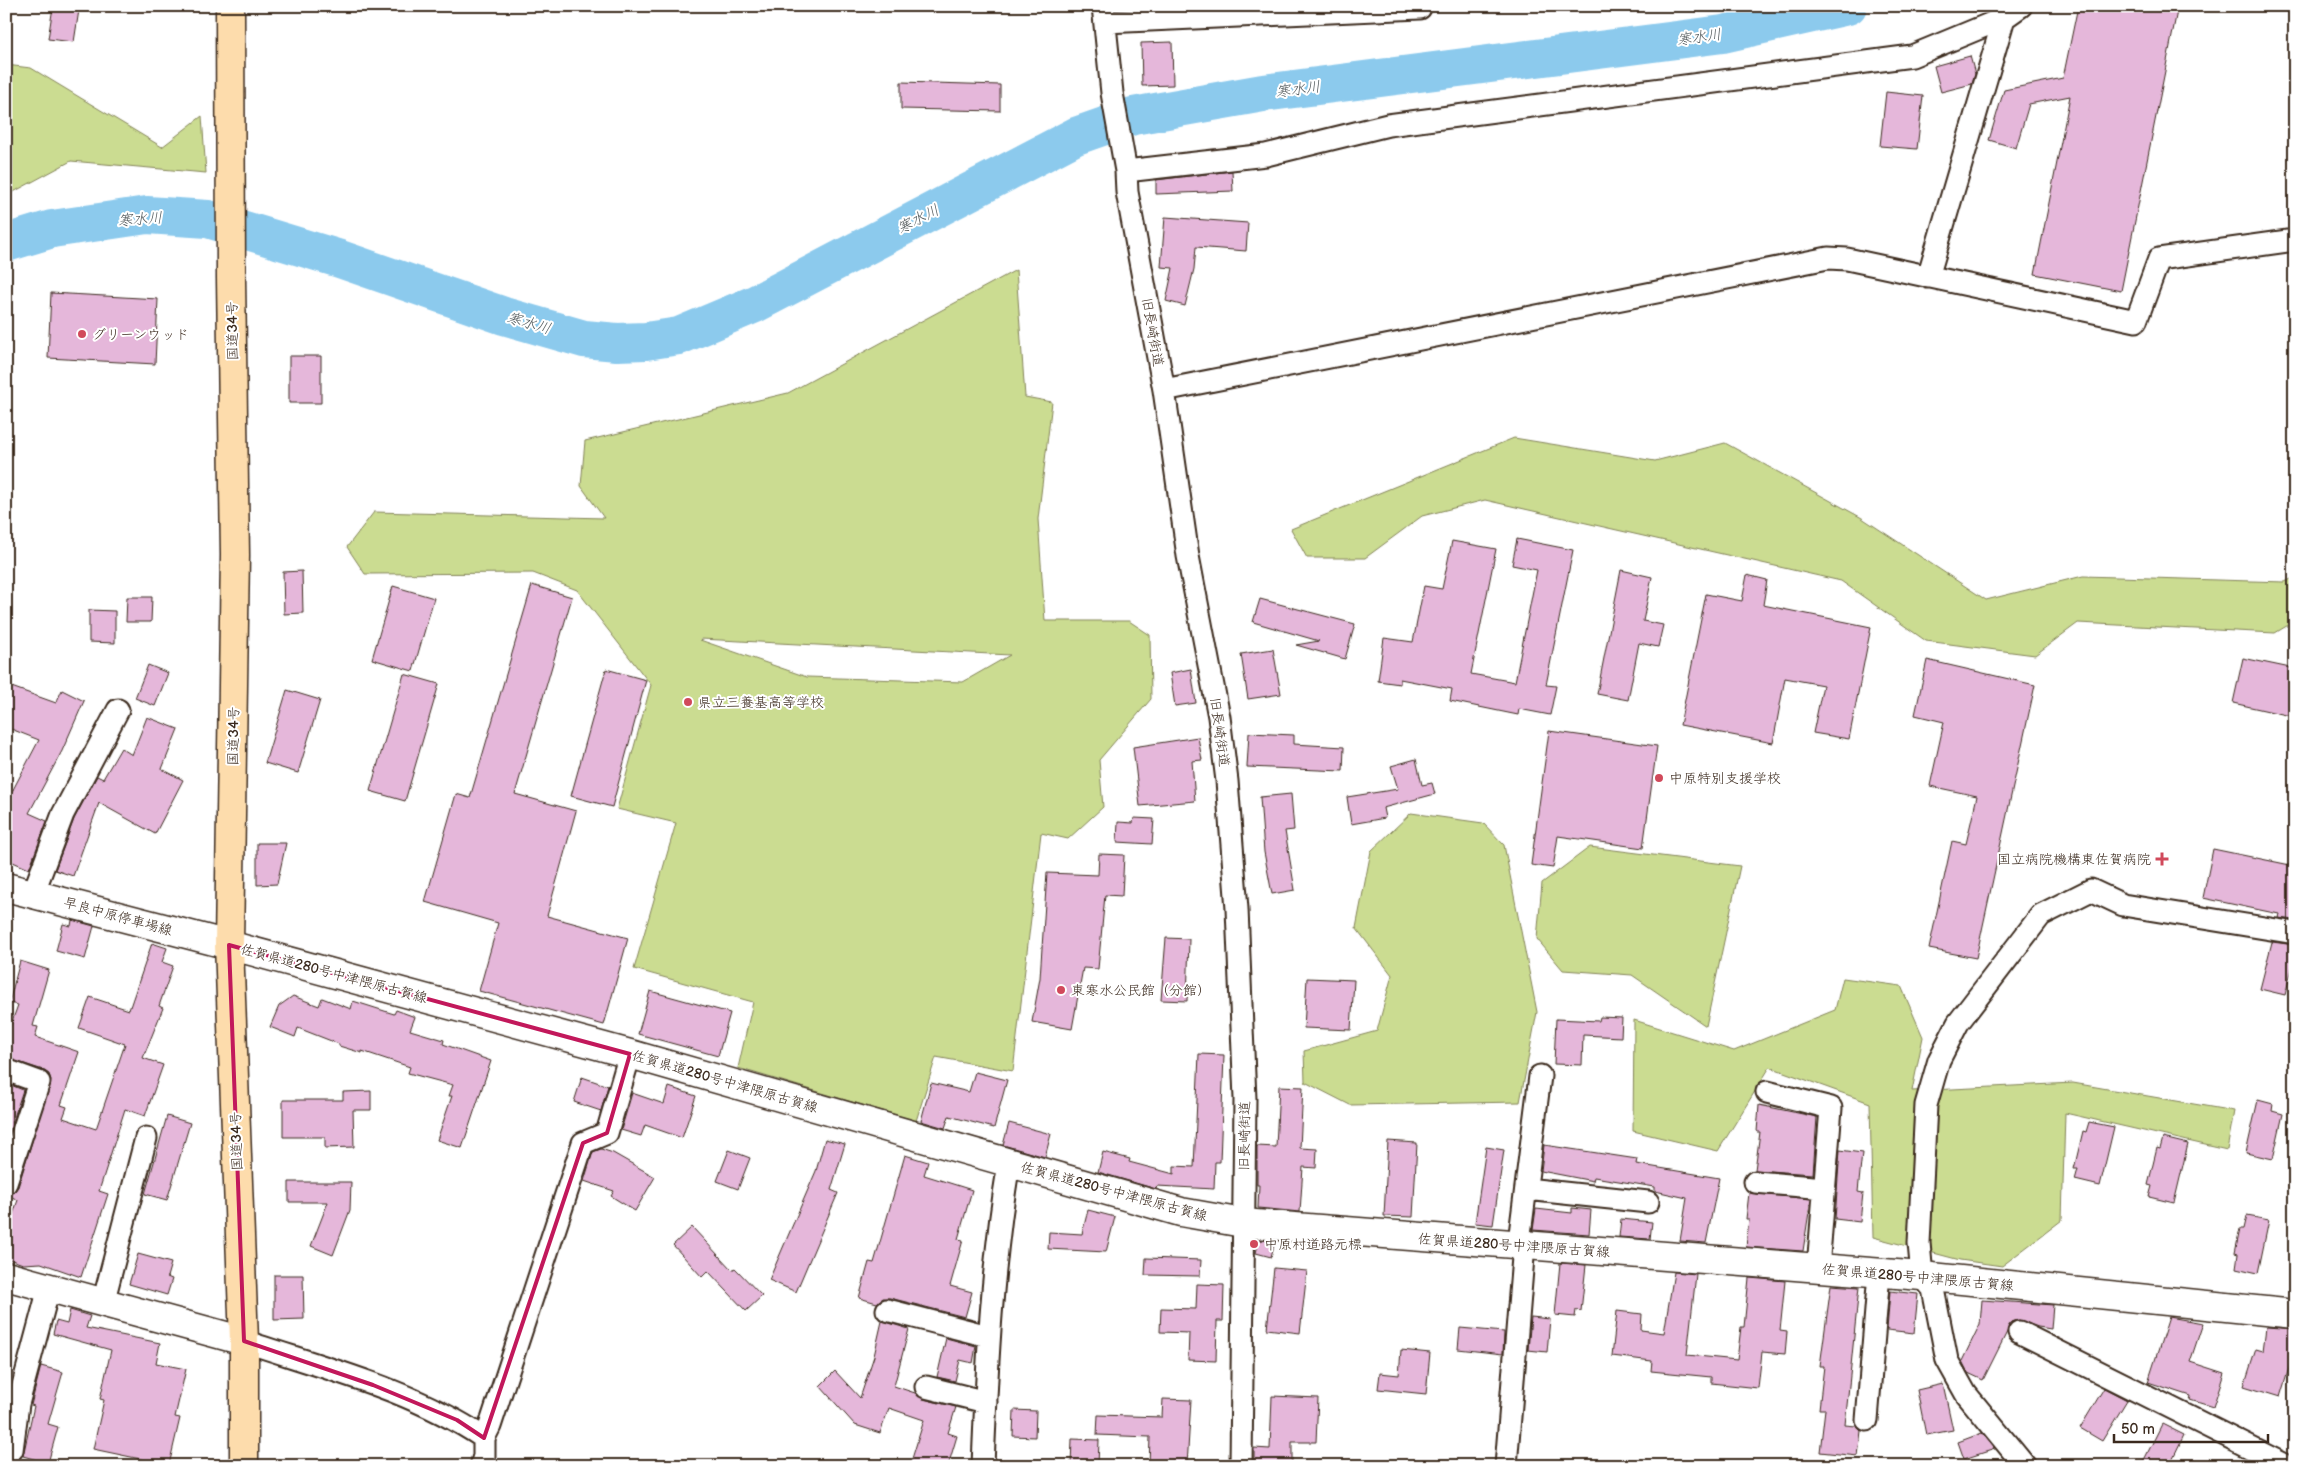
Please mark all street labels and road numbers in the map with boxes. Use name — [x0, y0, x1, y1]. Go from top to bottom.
street label: 旧長崎街道 — [1138, 296, 1167, 368]
street label: 国道34号 — [223, 301, 242, 361]
street label: 旧長崎街道 — [1206, 696, 1233, 768]
street label: 国道34号 — [224, 706, 243, 766]
street label: 早良中原停車場線 — [62, 894, 174, 939]
street label: 佐賀県道280号中津隈原古賀線 — [239, 940, 429, 1007]
street label: 佐賀県道280号中津隈原古賀線 — [630, 1047, 820, 1116]
street label: 旧長崎街道 — [1235, 1101, 1254, 1171]
street label: 国道34号 — [227, 1111, 246, 1171]
street label: 佐賀県道280号中津隈原古賀線 — [1019, 1158, 1209, 1225]
street label: 佐賀県道280号中津隈原古賀線 — [1417, 1230, 1611, 1261]
street label: 佐賀県道280号中津隈原古賀線 — [1821, 1261, 2015, 1294]

